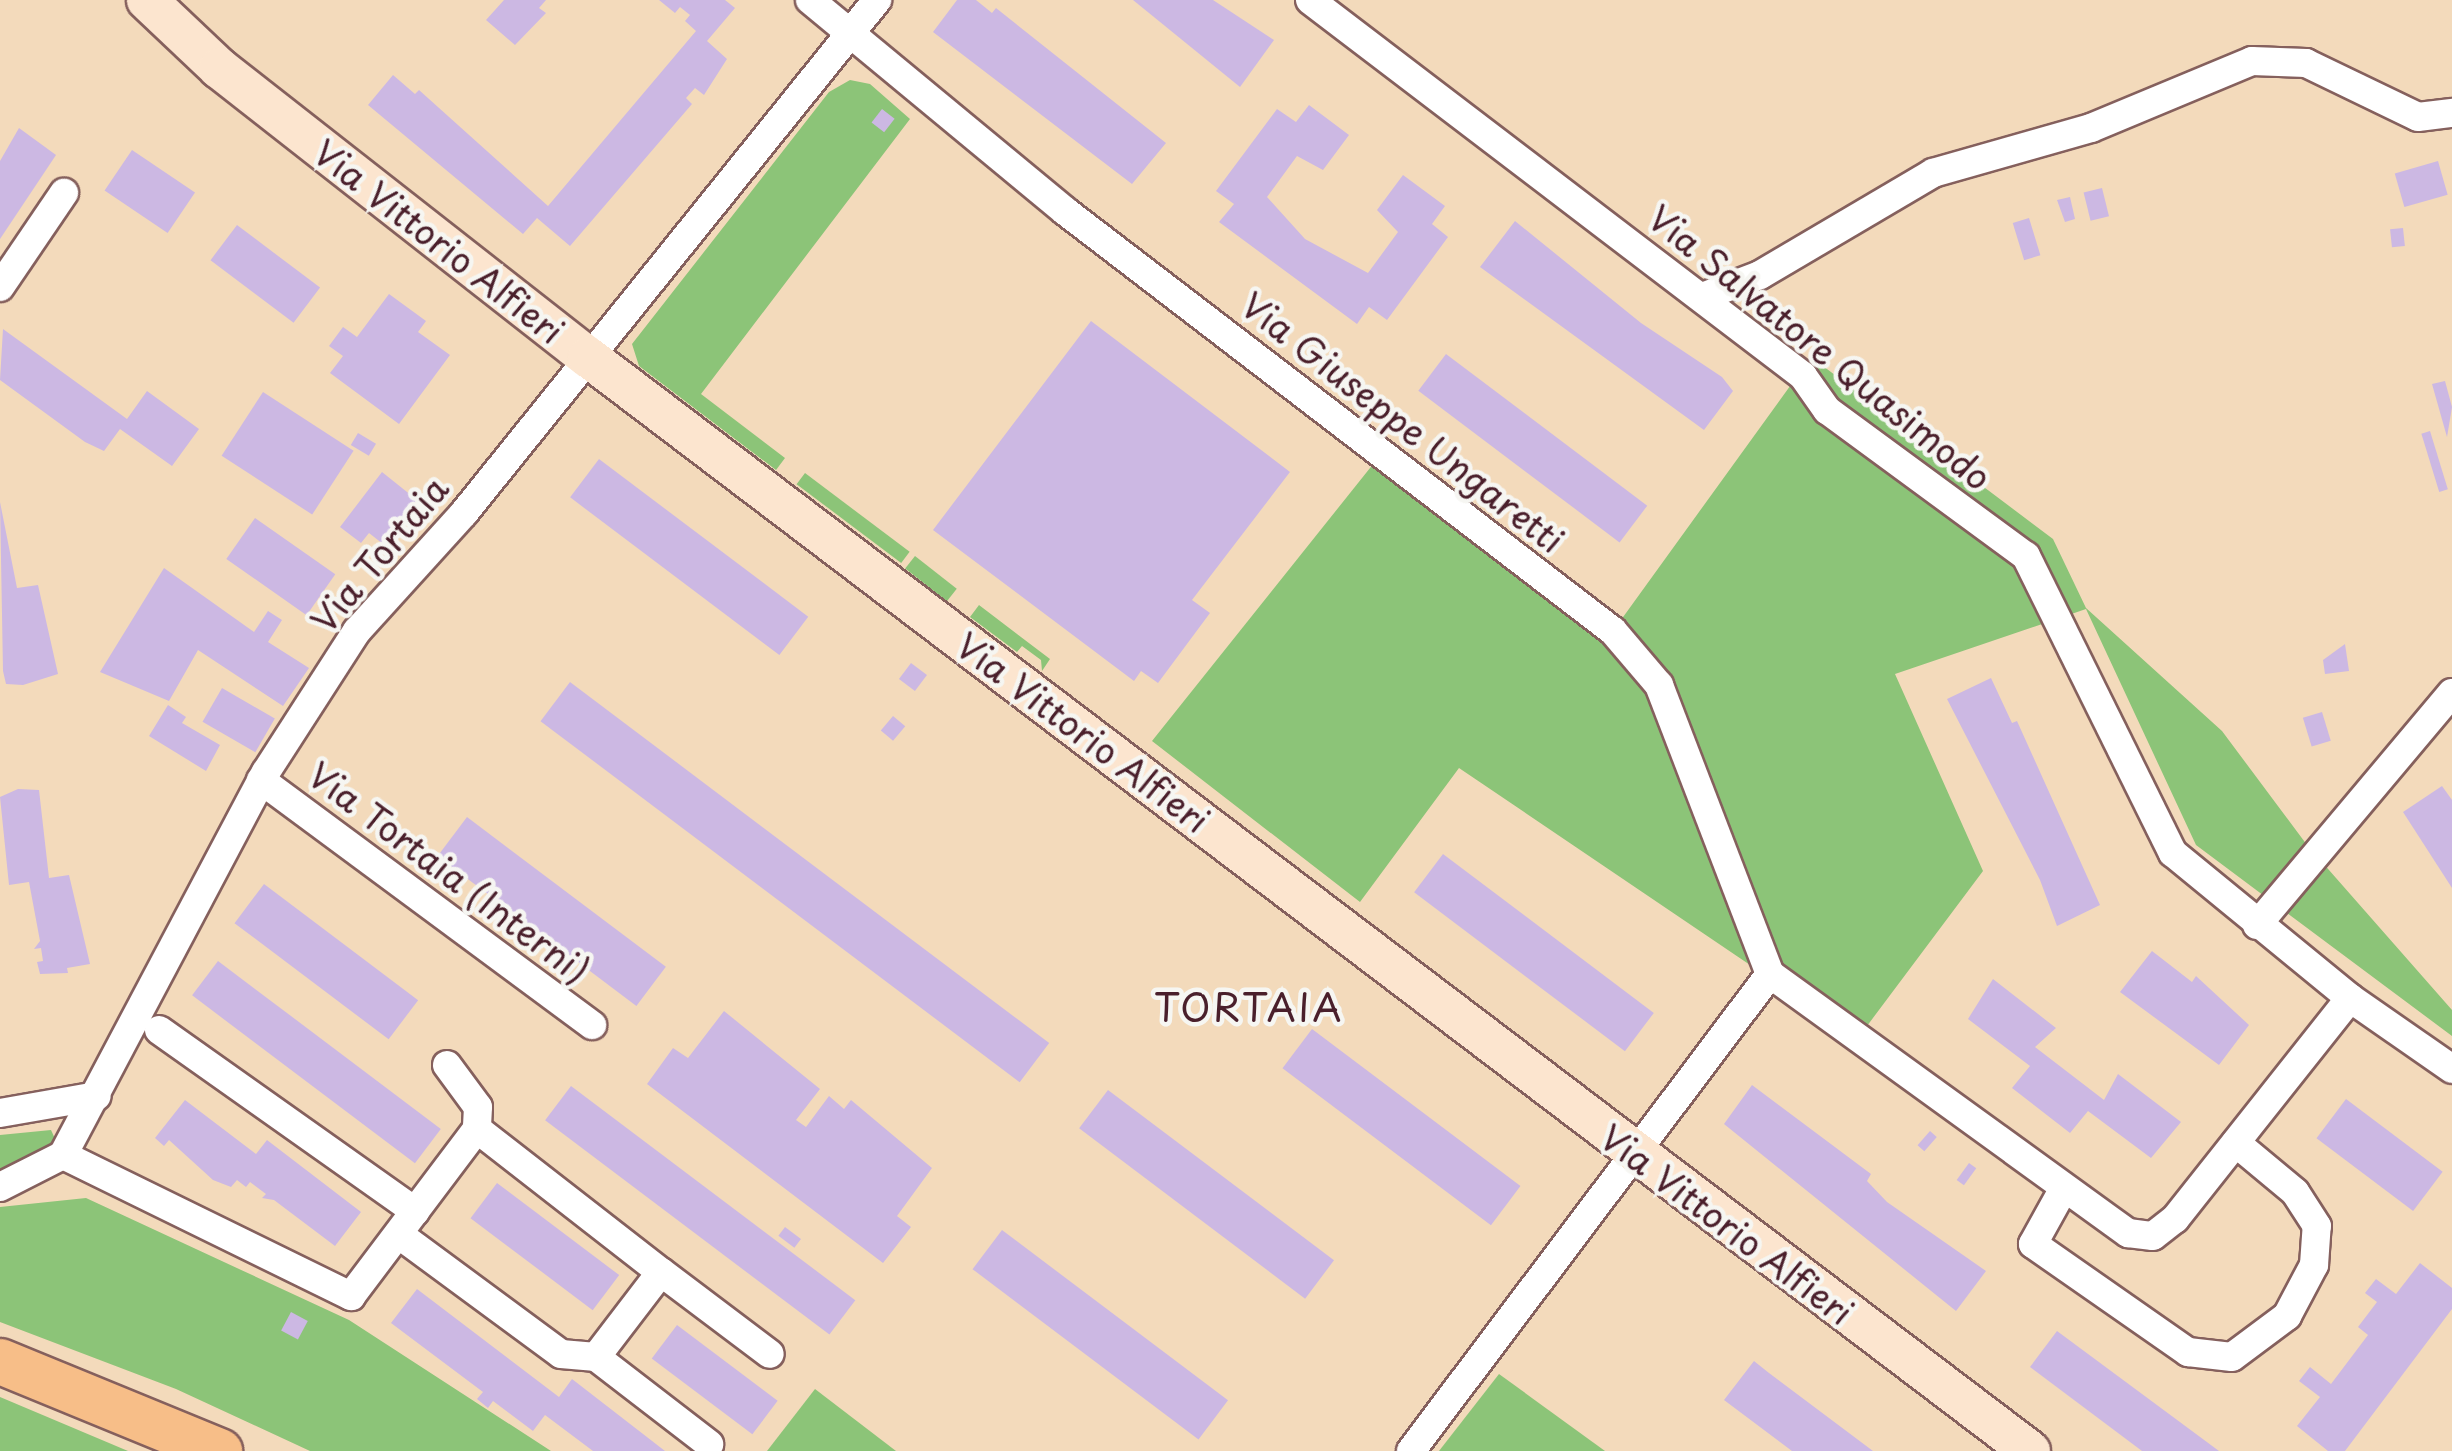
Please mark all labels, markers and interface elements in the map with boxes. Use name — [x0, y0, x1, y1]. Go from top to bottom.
street label: Via Vittorio Alfieri — [305, 130, 573, 352]
street label: Via Salvatore Quasimodo — [1641, 197, 1999, 497]
street label: Via Giuseppe Ungaretti — [1234, 283, 1572, 561]
street label: Via Tortaia — [302, 468, 456, 640]
street label: Via Vittorio Alfieri — [948, 623, 1218, 841]
street label: Via Tortaia (Interni) — [300, 753, 598, 991]
district label: TORTAIA — [1156, 984, 1342, 1030]
street label: Via Vittorio Alfieri — [1592, 1115, 1862, 1333]

